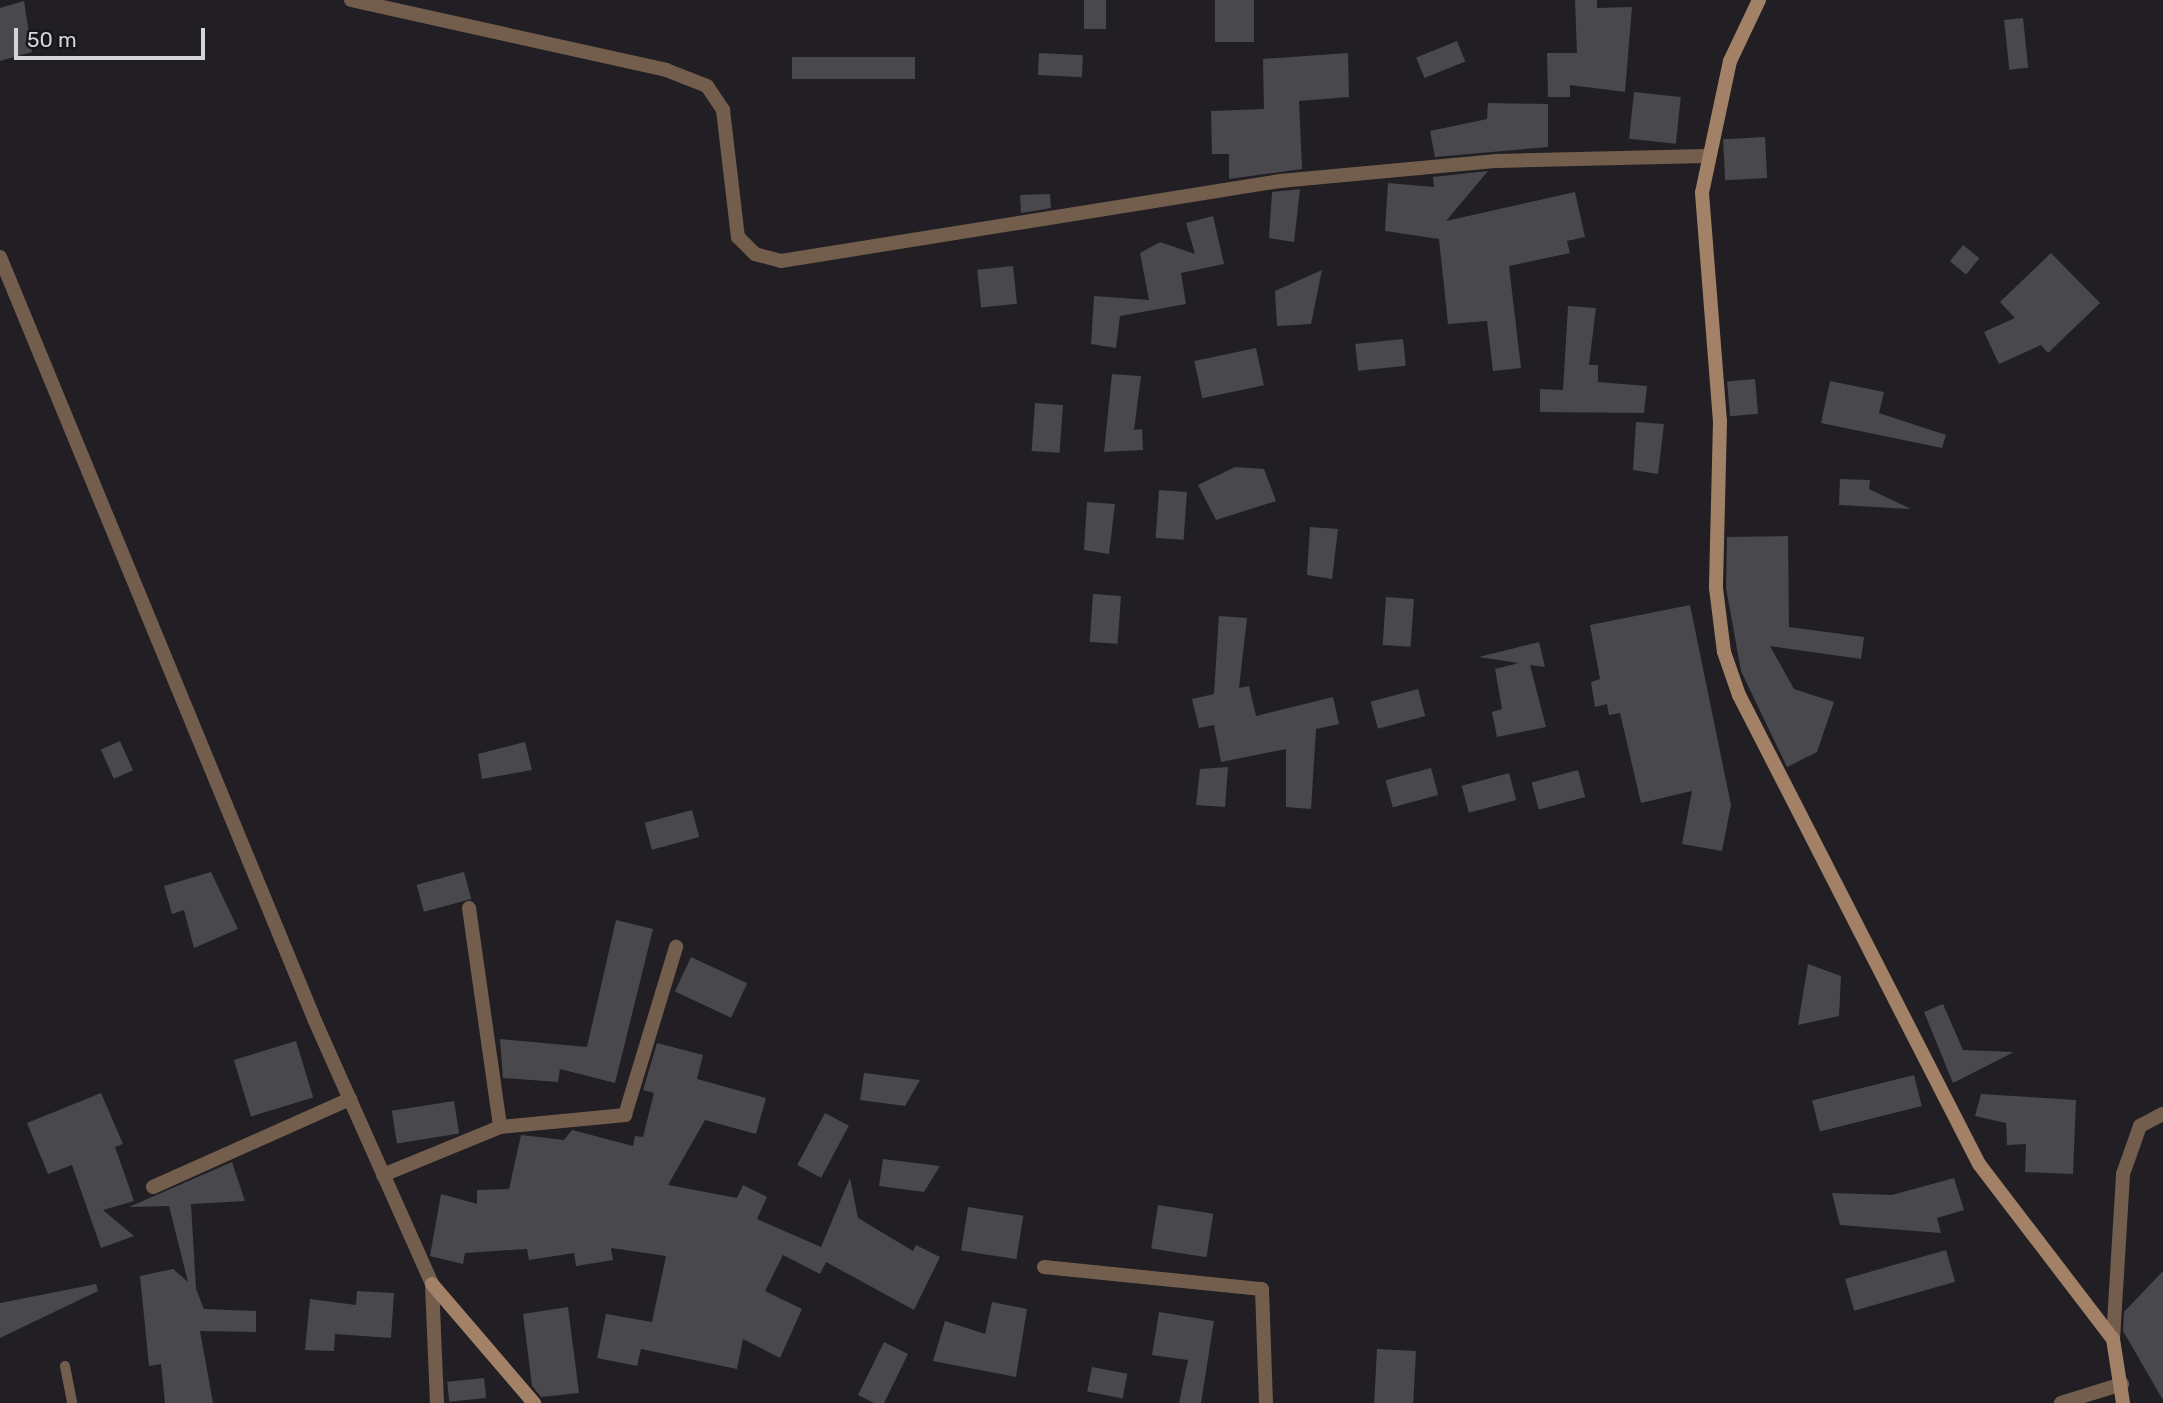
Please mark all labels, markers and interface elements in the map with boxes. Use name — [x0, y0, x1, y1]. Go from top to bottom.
scale bar — [18, 14, 208, 58]
text: 50 m — [27, 27, 77, 52]

